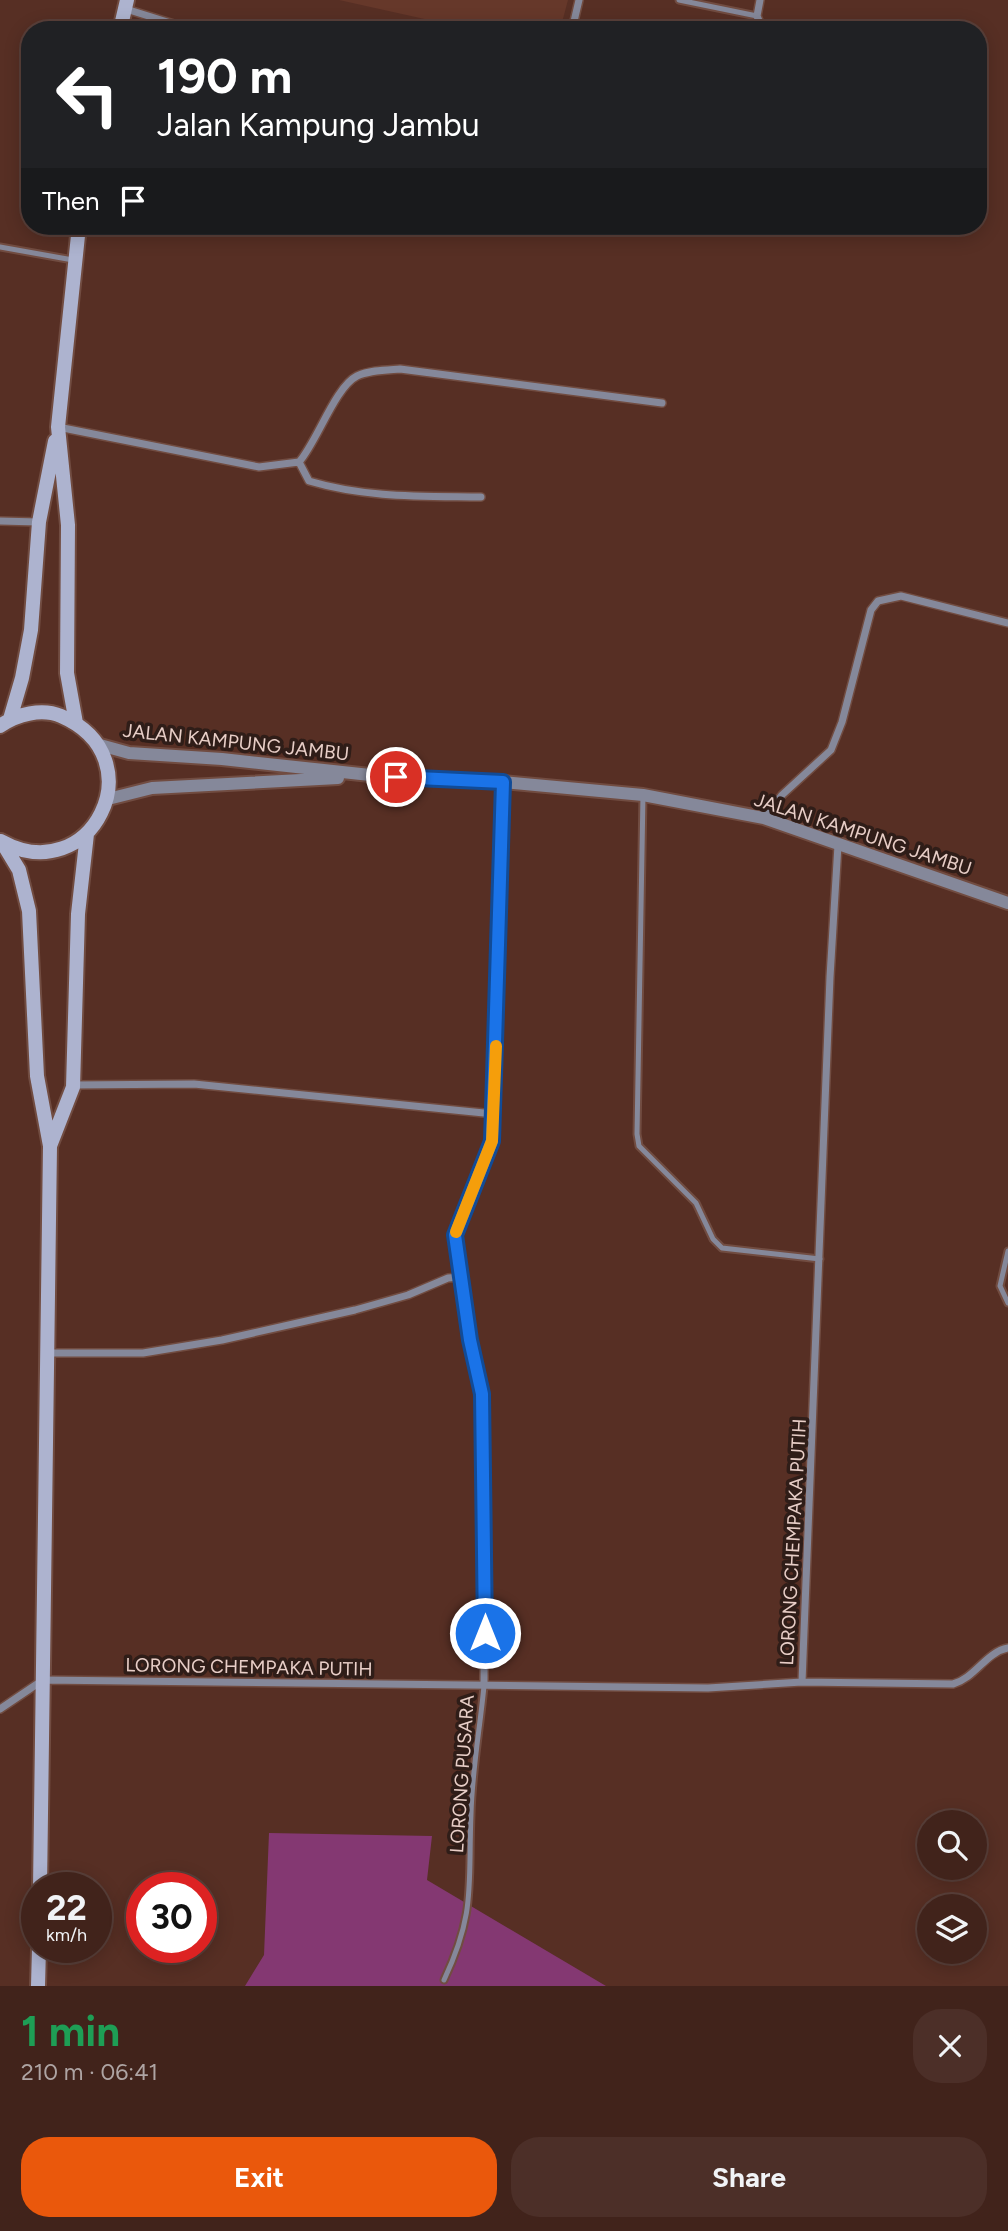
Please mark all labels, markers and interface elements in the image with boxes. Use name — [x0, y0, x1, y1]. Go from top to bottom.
text: 190 m — [157, 46, 292, 105]
icon: left — [42, 49, 133, 140]
text: Jalan Kampung Jambu — [157, 106, 480, 144]
icon: arrive — [114, 182, 152, 220]
text: Then — [42, 185, 100, 217]
street label: JALAN KAMPUNG JAMBU — [122, 719, 350, 765]
pin — [366, 747, 426, 807]
icon: arrive — [377, 758, 415, 796]
street label: JALAN KAMPUNG JAMBU — [751, 788, 975, 880]
street label: LORONG CHEMPAKA PUTIH — [775, 1418, 811, 1666]
position arrow — [448, 1596, 522, 1670]
street label: LORONG CHEMPAKA PUTIH — [125, 1653, 373, 1681]
street label: LORONG PUSARA — [445, 1694, 479, 1854]
map controls — [917, 1810, 987, 1964]
button: search — [917, 1810, 987, 1880]
speed limit sign: 30 — [126, 1872, 217, 1963]
text: 22 — [46, 1887, 87, 1929]
button: layers — [917, 1894, 987, 1964]
text: km/h — [46, 1924, 87, 1946]
text: 1 min — [21, 2006, 120, 2057]
button: close — [913, 2009, 987, 2083]
text: 210 m · 06:41 — [21, 2058, 158, 2086]
button: Exit — [21, 2137, 497, 2217]
button: Share — [511, 2137, 987, 2217]

